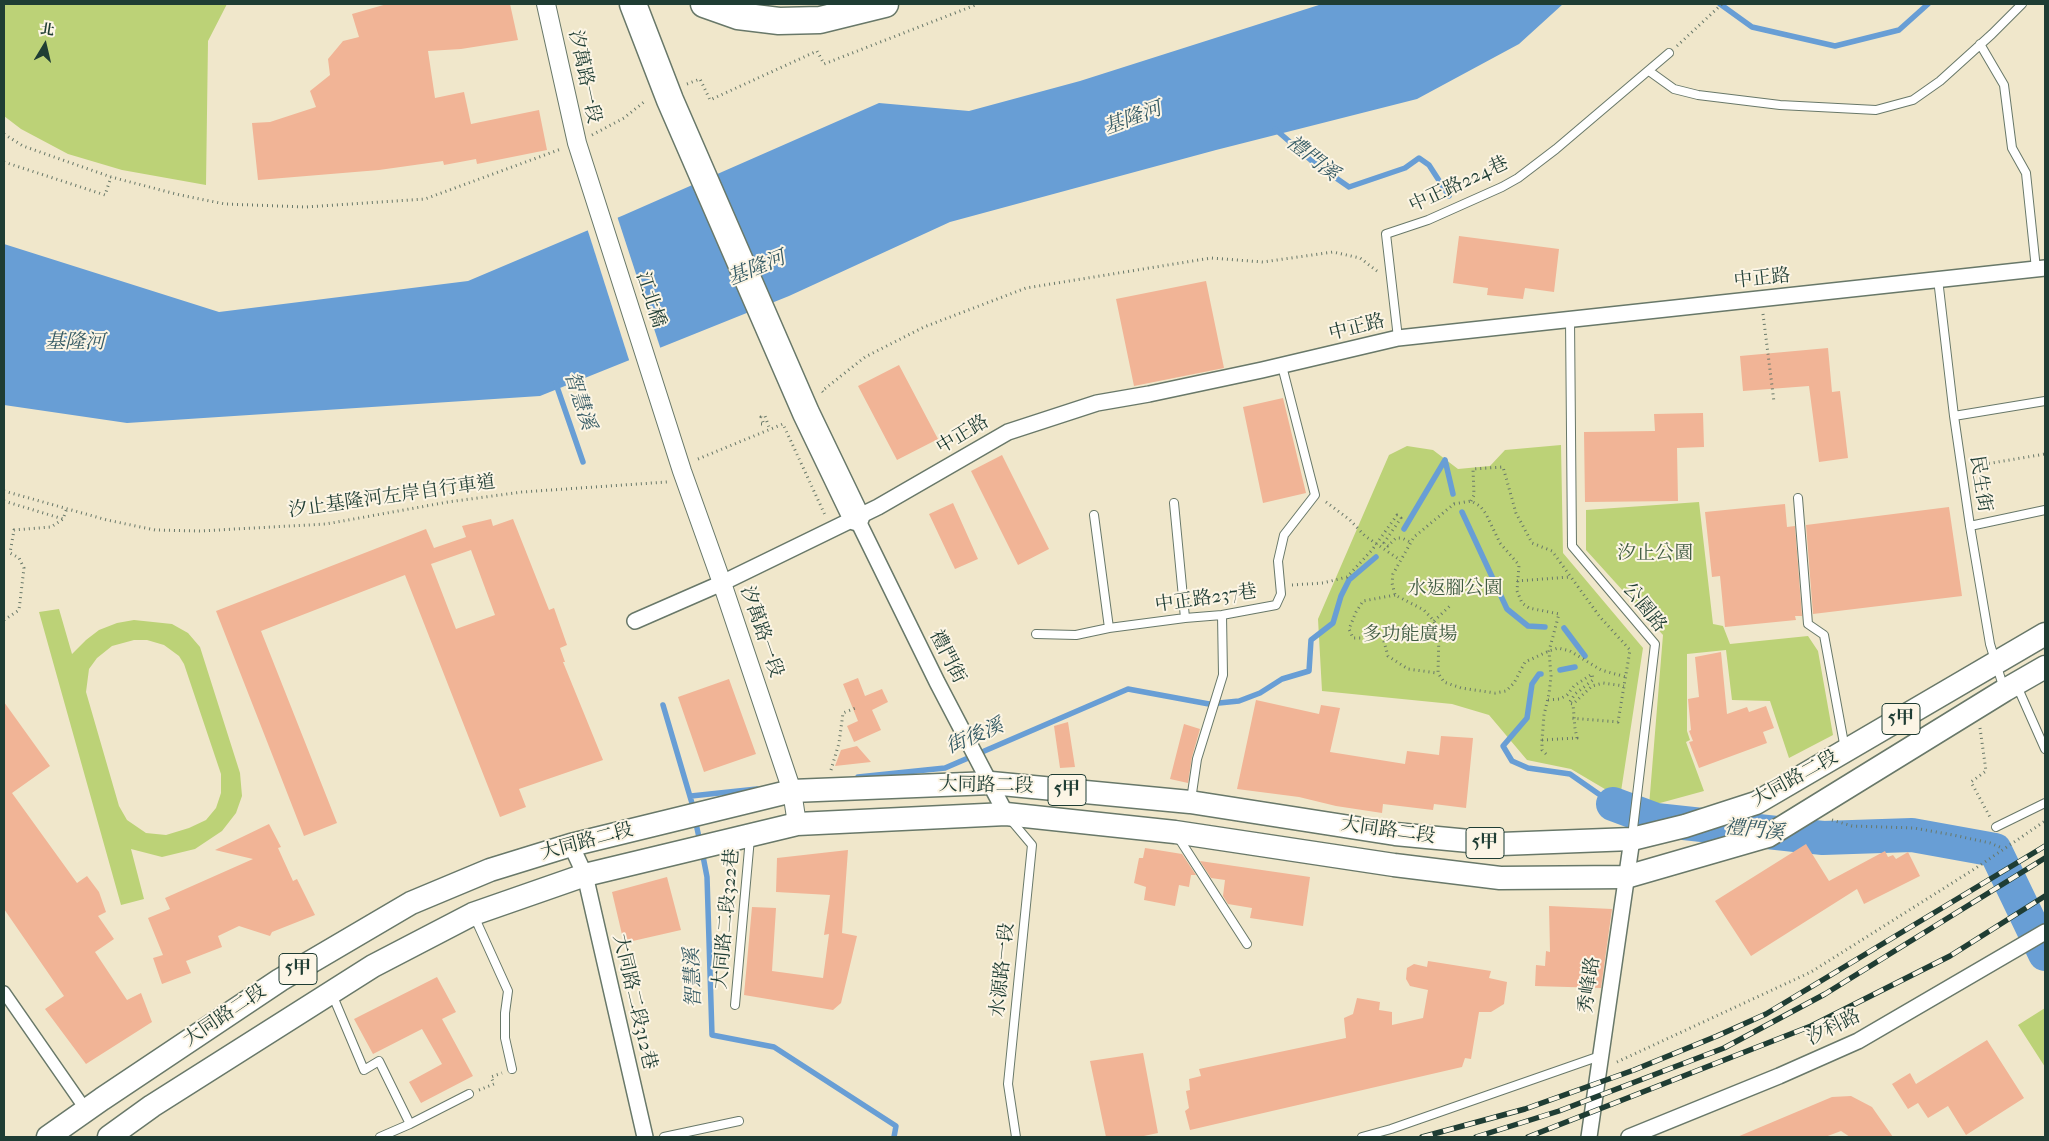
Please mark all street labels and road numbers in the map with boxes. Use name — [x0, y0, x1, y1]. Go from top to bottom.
street label: 汐萬路一段 — [563, 28, 605, 126]
street label: 中正路224巷 — [1406, 152, 1512, 218]
street label: 中正路 — [1732, 265, 1792, 293]
street label: 江北橋 — [630, 269, 670, 331]
street label: 中正路 — [1327, 310, 1387, 346]
street label: 中正路 — [933, 411, 993, 459]
street label: 民生街 — [1964, 454, 1996, 514]
street label: 汐止基隆河左岸自行車道 — [287, 471, 497, 523]
street label: 公園路 — [1617, 579, 1671, 637]
street label: 中正路237巷 — [1154, 581, 1258, 617]
street label: 汐萬路一段 — [735, 583, 787, 681]
street label: 禮門街 — [924, 626, 970, 688]
road number: 5甲 — [1882, 704, 1920, 734]
street label: 大同路二段 — [1748, 746, 1842, 812]
street label: 大同路二段 — [938, 774, 1034, 798]
road number: 5甲 — [1048, 774, 1086, 806]
street label: 大同路二段 — [1339, 813, 1437, 849]
street label: 大同路二段 — [538, 819, 636, 865]
road number: 5甲 — [1466, 828, 1504, 858]
street label: 大同路二段322巷 — [709, 848, 745, 990]
street label: 水源路一段 — [987, 922, 1019, 1018]
street label: 大同路二段312巷 — [607, 932, 661, 1072]
road number: 5甲 — [279, 954, 317, 984]
street label: 秀峰路 — [1575, 955, 1605, 1015]
street label: 大同路二段 — [179, 980, 271, 1052]
street label: 汐科路 — [1803, 1005, 1865, 1051]

